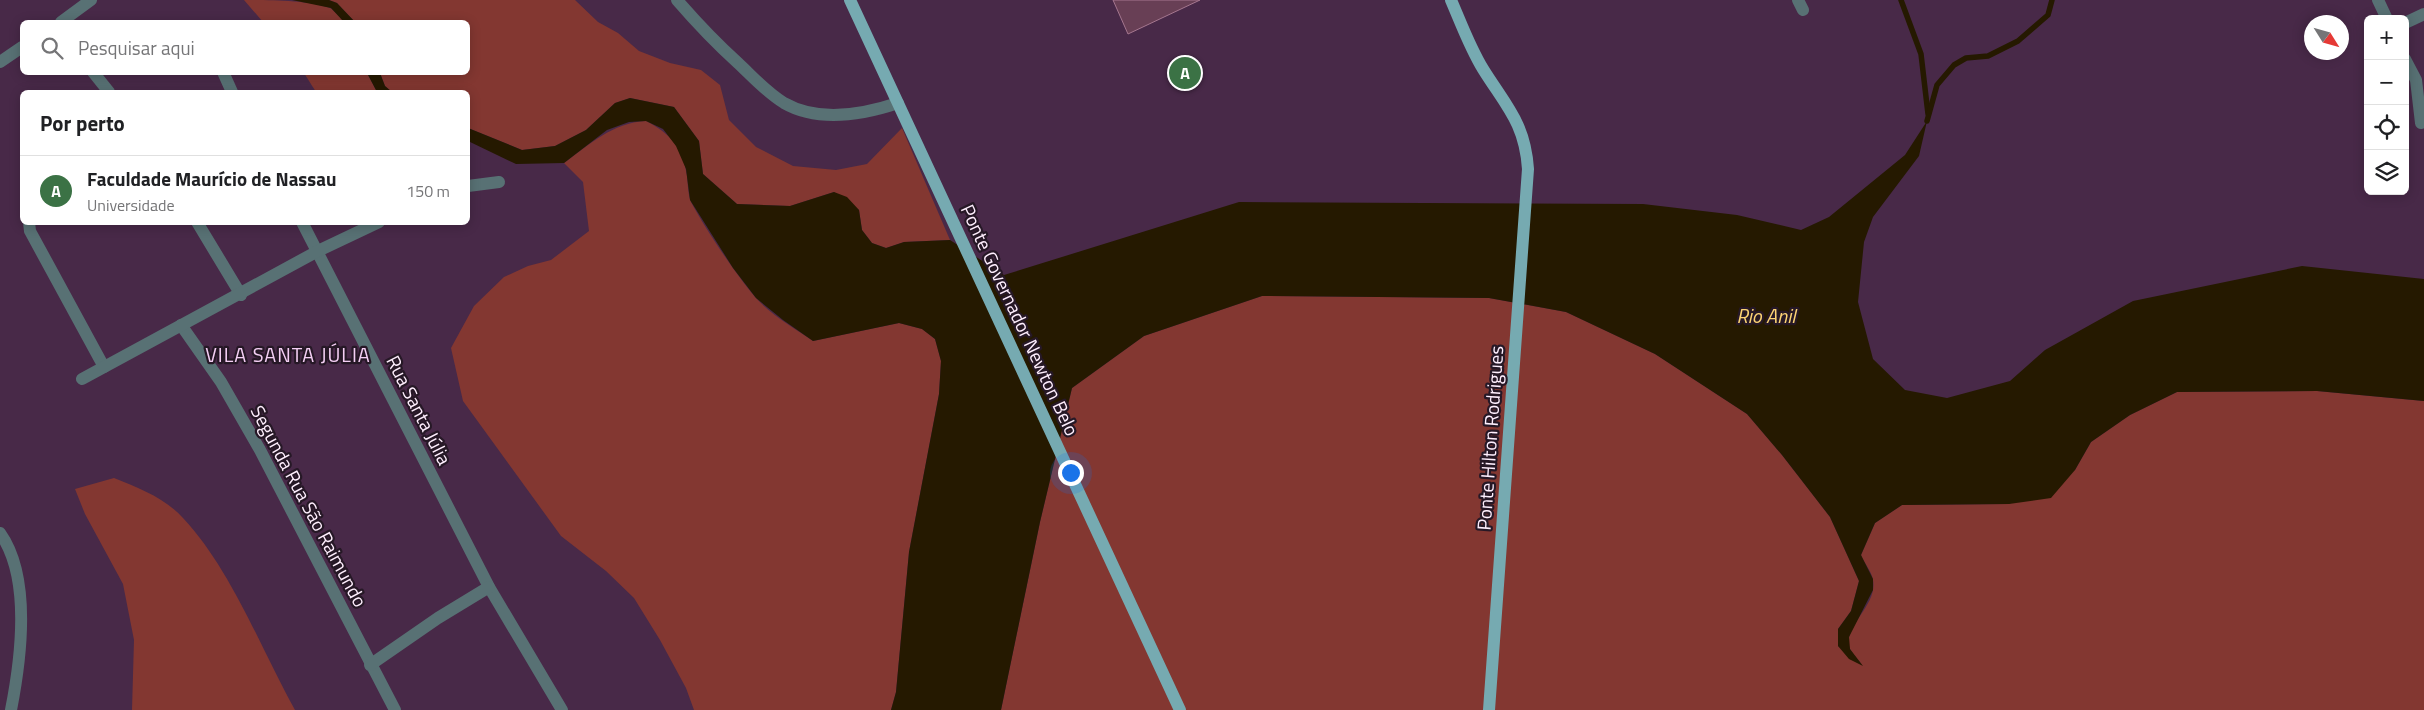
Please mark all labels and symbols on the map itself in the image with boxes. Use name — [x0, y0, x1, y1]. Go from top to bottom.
north arrow — [2304, 15, 2349, 60]
pin: A — [1169, 54, 1201, 92]
street label: Ponte Governador Newton Belo — [954, 199, 1087, 440]
water label: Rio Anil — [1736, 300, 1798, 331]
district label: VILA SANTA JÚLIA — [205, 339, 371, 370]
street label: Ponte Hilton Rodrigues — [1469, 345, 1510, 531]
street label: Rua Santa Júlia — [379, 350, 460, 470]
street label: Segunda Rua São Raimundo — [244, 400, 375, 612]
your location — [1058, 460, 1084, 486]

